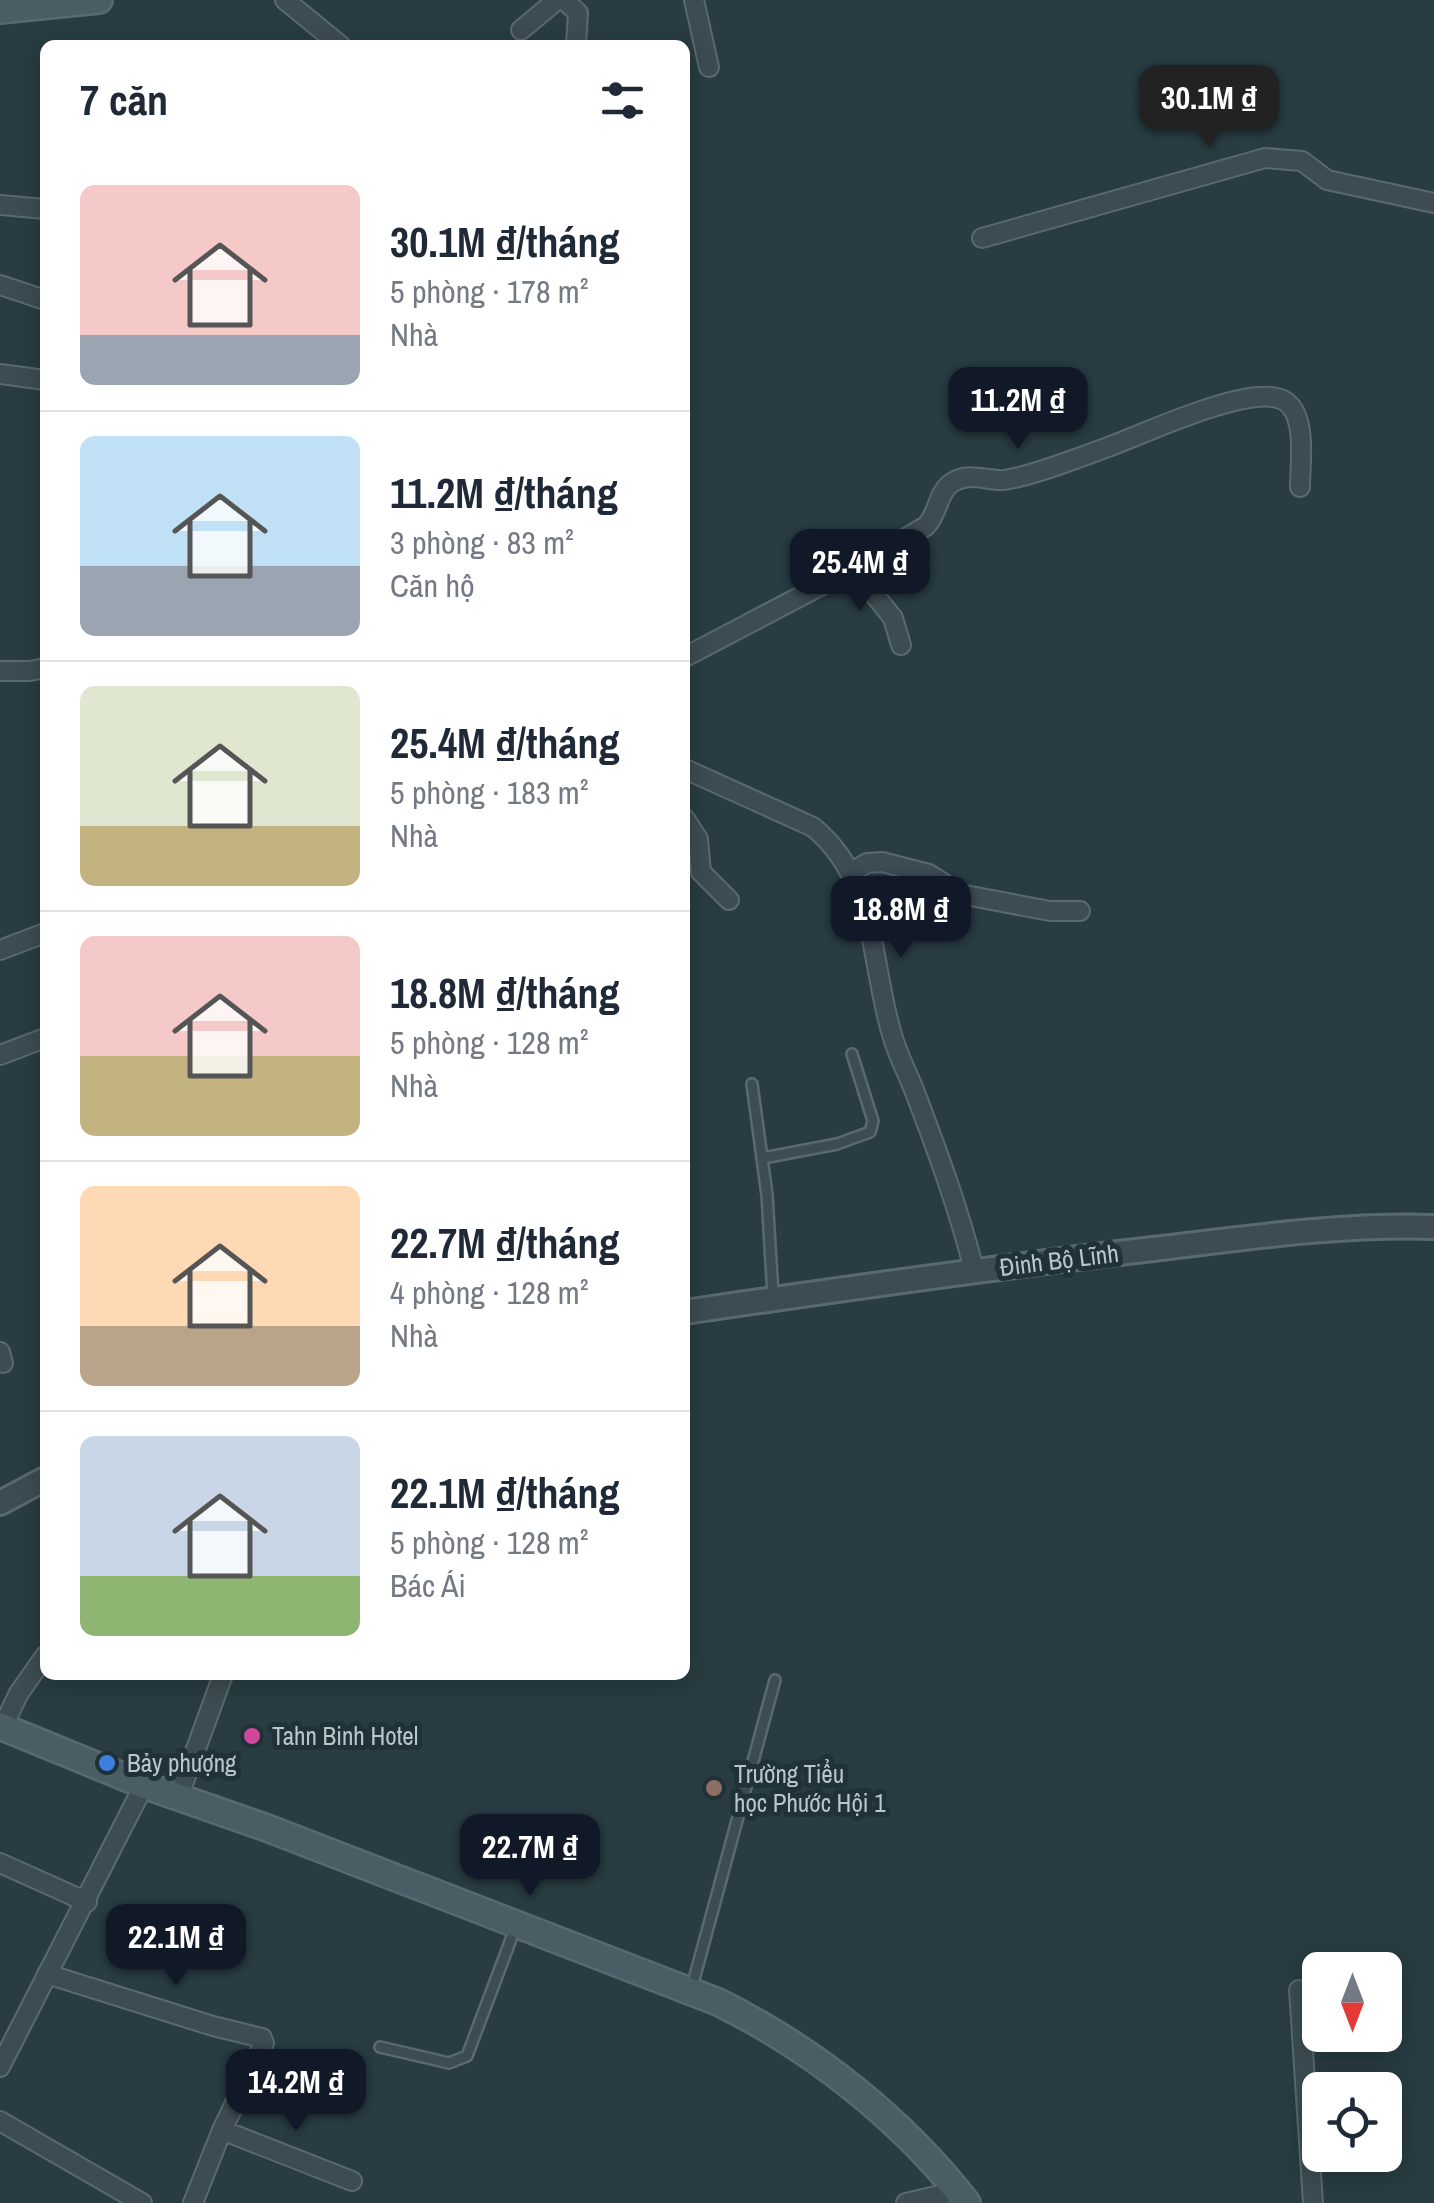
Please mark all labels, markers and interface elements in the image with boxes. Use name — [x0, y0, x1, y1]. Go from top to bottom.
pin: 30.1M ₫ — [1117, 65, 1301, 150]
text: 7 căn — [80, 72, 168, 128]
icon: filters — [595, 73, 650, 128]
text: 30.1M ₫ — [1161, 76, 1257, 119]
text: 30.1M ₫/tháng — [390, 214, 620, 270]
icon: home — [160, 225, 280, 345]
text: 5 phòng · 178 m² — [390, 270, 588, 313]
text: Nhà — [390, 313, 438, 356]
pin: 11.2M ₫ — [926, 367, 1110, 452]
text: 11.2M ₫ — [971, 378, 1065, 421]
text: 11.2M ₫/tháng — [390, 465, 618, 521]
icon: home — [160, 476, 280, 596]
text: 3 phòng · 83 m² — [390, 521, 574, 564]
pin: 25.4M ₫ — [768, 529, 952, 614]
text: 25.4M ₫ — [812, 540, 908, 583]
text: Căn hộ — [390, 564, 475, 607]
text: 25.4M ₫/tháng — [390, 715, 620, 771]
icon: home — [160, 726, 280, 846]
text: 5 phòng · 183 m² — [390, 771, 588, 814]
text: Nhà — [390, 814, 438, 857]
pin: 18.8M ₫ — [809, 876, 993, 961]
text: 18.8M ₫ — [853, 887, 949, 930]
text: 18.8M ₫/tháng — [390, 965, 620, 1021]
icon: home — [160, 976, 280, 1096]
text: 5 phòng · 128 m² — [390, 1021, 588, 1064]
text: Nhà — [390, 1064, 438, 1107]
text: 22.7M ₫/tháng — [390, 1215, 620, 1271]
icon: home — [160, 1226, 280, 1346]
street label: Đinh Bộ Lĩnh — [998, 1236, 1120, 1284]
text: 4 phòng · 128 m² — [390, 1271, 588, 1314]
text: Nhà — [390, 1314, 438, 1357]
text: 22.1M ₫/tháng — [390, 1465, 620, 1521]
icon: home — [160, 1476, 280, 1596]
text: 5 phòng · 128 m² — [390, 1521, 588, 1564]
text: Bác Ái — [390, 1564, 466, 1607]
place label: Tahn Binh Hotel — [272, 1719, 418, 1753]
marker: Tahn Binh Hotel — [241, 1725, 263, 1747]
place label: Bảy phượng — [127, 1746, 237, 1780]
marker: Bảy phượng — [96, 1752, 118, 1774]
place label: Trường Tiểu học Phước Hội 1 — [734, 1757, 886, 1820]
marker: Trường Tiểu học Phước Hội 1 — [703, 1777, 725, 1799]
pin: 22.7M ₫ — [438, 1814, 622, 1899]
text: 22.7M ₫ — [482, 1825, 578, 1868]
pin: 22.1M ₫ — [84, 1904, 268, 1989]
text: 22.1M ₫ — [128, 1915, 224, 1958]
north arrow — [1302, 1952, 1402, 2052]
map controls — [1302, 1952, 1402, 2172]
pin: 14.2M ₫ — [204, 2049, 388, 2134]
text: 14.2M ₫ — [248, 2060, 344, 2103]
button: locate — [1302, 2072, 1402, 2172]

